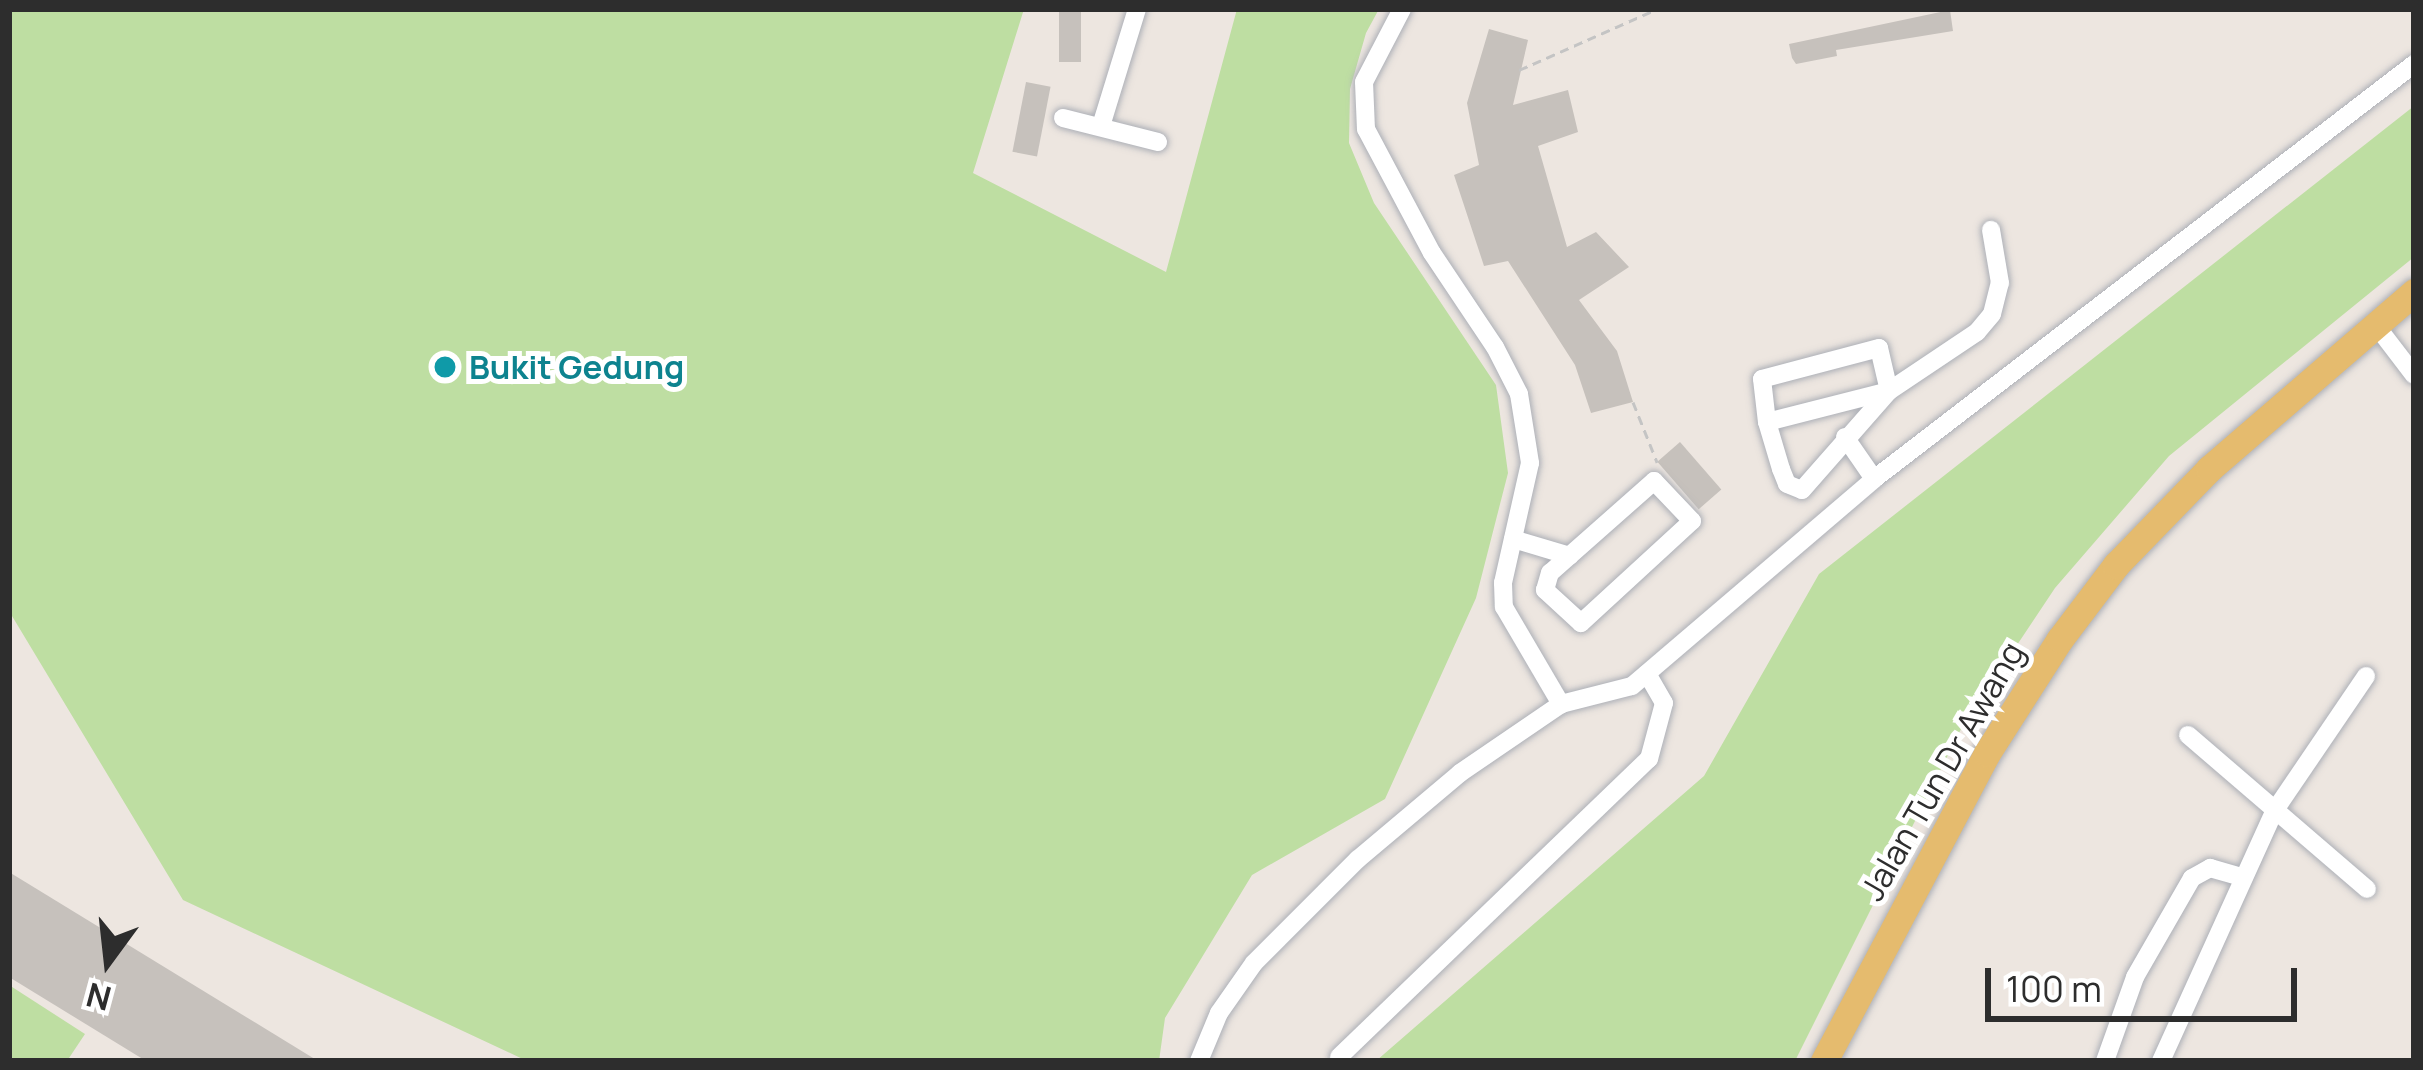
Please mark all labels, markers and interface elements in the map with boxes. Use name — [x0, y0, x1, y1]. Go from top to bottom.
place label: Bukit Gedung — [469, 347, 684, 387]
marker: Bukit Gedung — [432, 354, 458, 380]
street label: Jalan Tun Dr Awang — [1852, 635, 2032, 907]
north arrow — [48, 902, 168, 1022]
scale bar — [1991, 944, 2303, 1018]
text: 100 m — [2006, 964, 2102, 1013]
text: N — [81, 972, 116, 1022]

